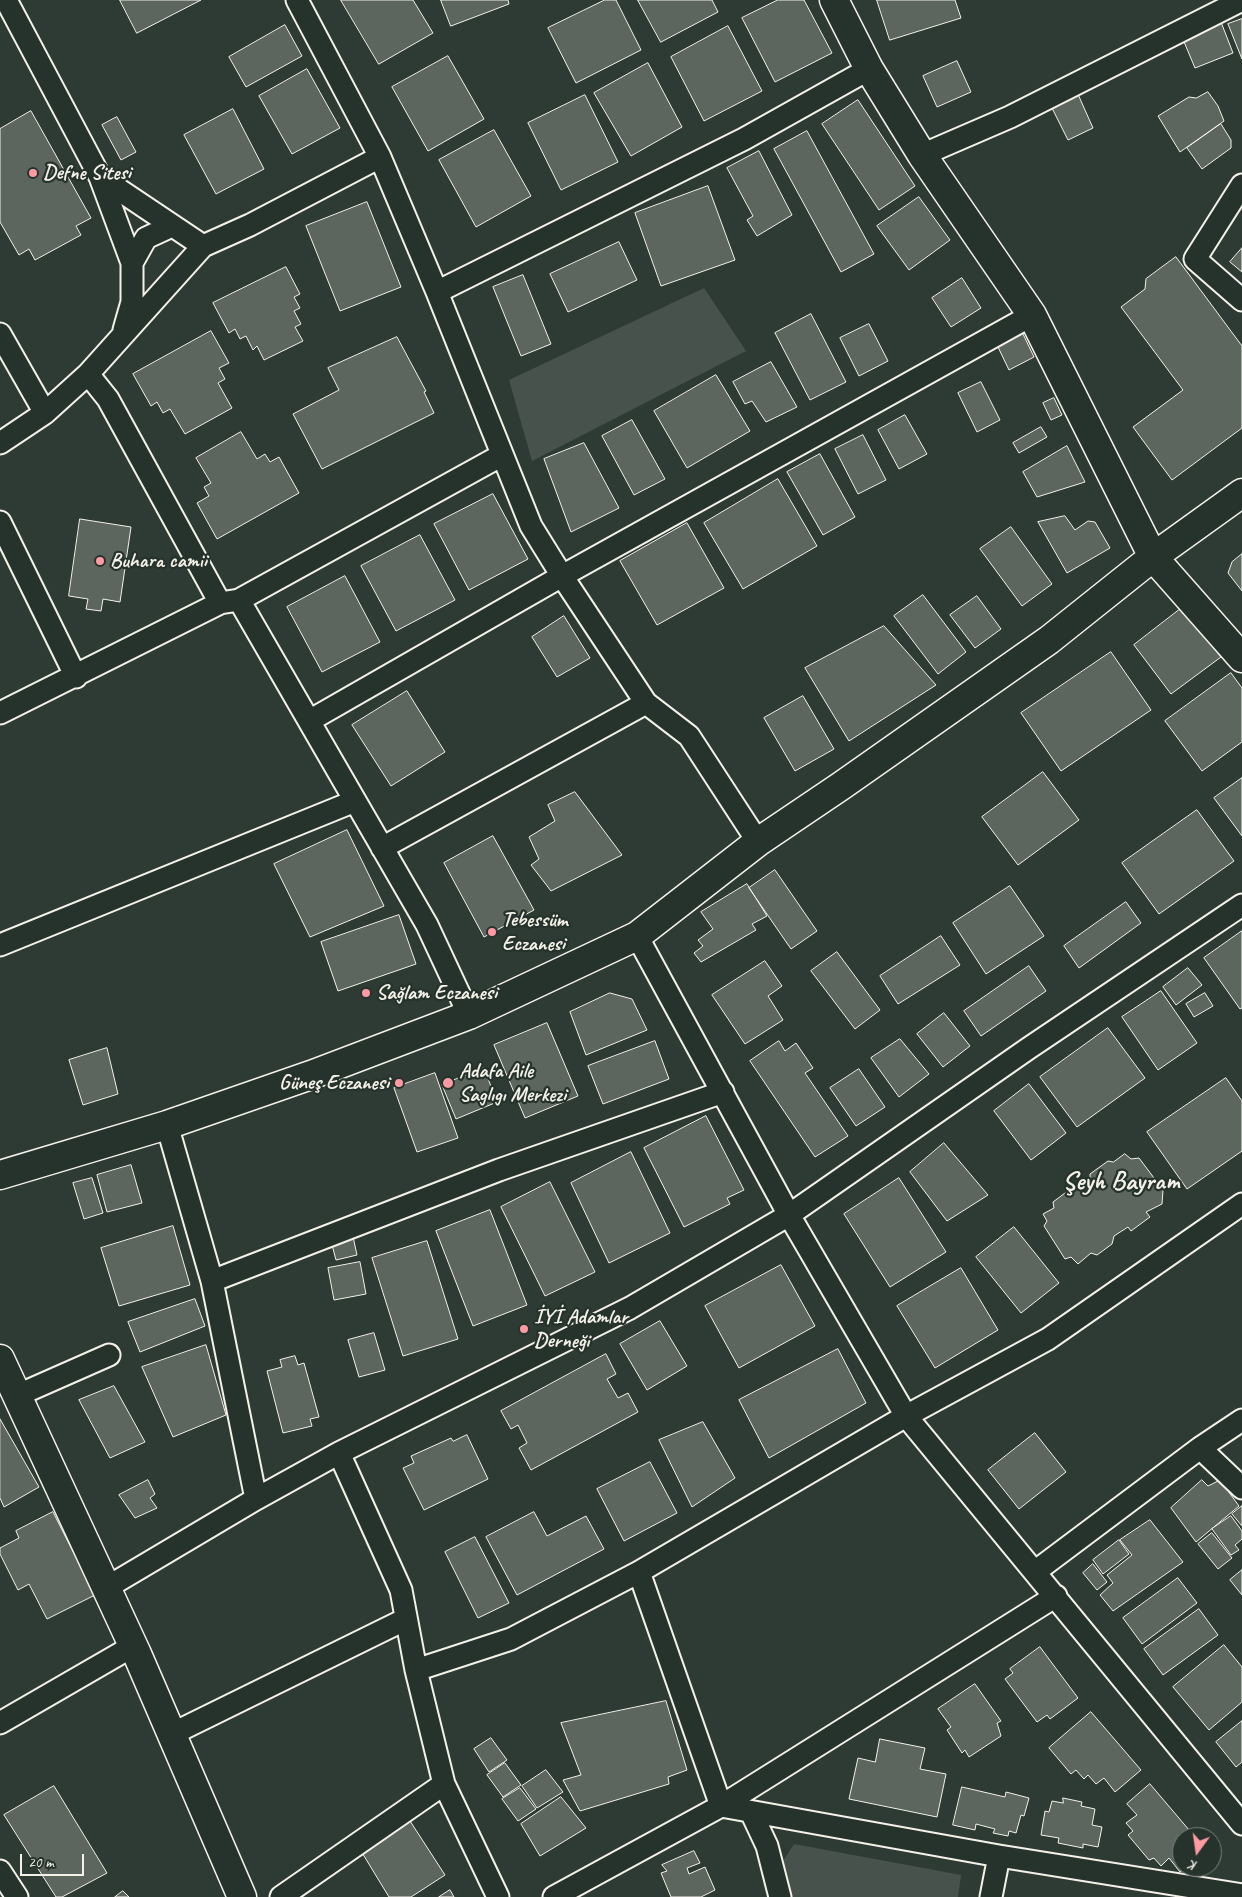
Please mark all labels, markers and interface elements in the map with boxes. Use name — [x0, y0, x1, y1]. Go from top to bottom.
place label: Defne Sitesi — [43, 160, 131, 186]
marker: Defne Sitesi — [27, 167, 39, 179]
place label: Buhara camii — [110, 548, 207, 574]
marker: Buhara camii — [94, 555, 106, 567]
place label: Tebessüm Eczanesi — [502, 907, 567, 957]
marker: Tebessüm Eczanesi — [486, 926, 498, 938]
place label: Sağlam Eczanesi — [376, 980, 497, 1006]
marker: Sağlam Eczanesi — [360, 987, 372, 999]
place label: Adafa Aile Saglıgı Merkezi — [459, 1058, 566, 1108]
place label: Güneş Eczanesi — [279, 1070, 389, 1096]
marker: Adafa Aile Saglıgı Merkezi — [441, 1076, 455, 1090]
marker: Güneş Eczanesi — [393, 1077, 405, 1089]
district label: Şeyh Bayram — [1063, 1166, 1179, 1198]
place label: İYİ Adamlar Derneği — [534, 1304, 628, 1354]
marker: İYİ Adamlar Derneği — [518, 1323, 530, 1335]
north arrow — [1172, 1827, 1222, 1877]
scale bar — [22, 1844, 86, 1876]
text: 20 m — [28, 1853, 54, 1872]
text: K — [1188, 1857, 1199, 1875]

